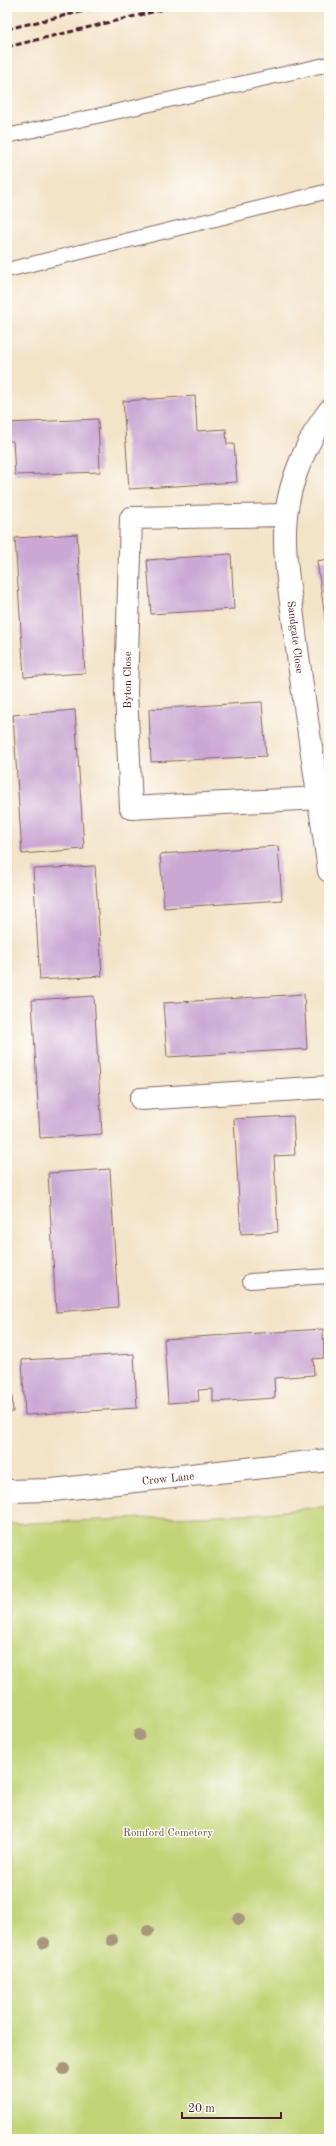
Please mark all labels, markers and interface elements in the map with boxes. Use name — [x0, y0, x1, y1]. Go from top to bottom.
street label: Sandgate Close — [285, 600, 304, 674]
street label: Byton Close — [123, 651, 134, 709]
street label: Crow Lane — [141, 1471, 195, 1488]
park label: Romford Cemetery — [123, 1828, 213, 1839]
scale bar — [182, 2094, 281, 2120]
text: 20 m — [188, 2103, 215, 2115]

